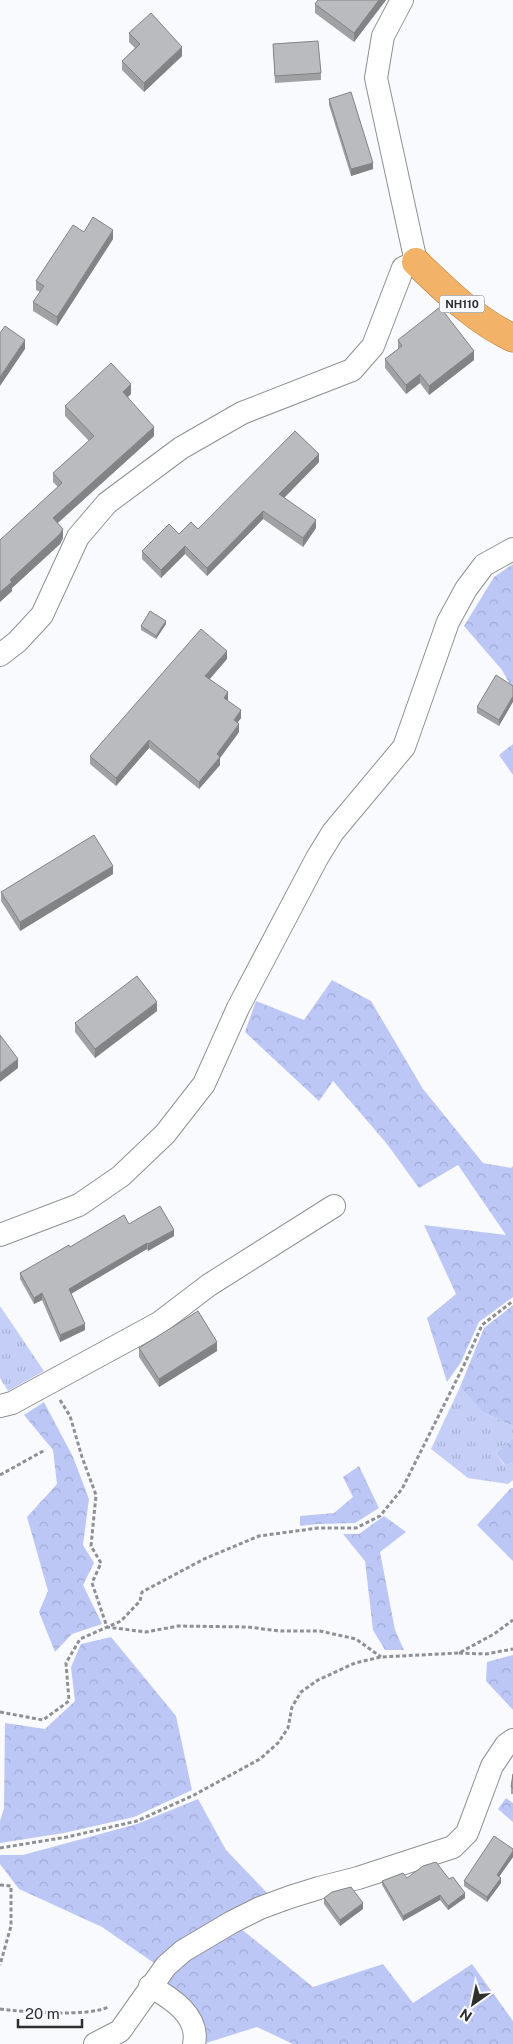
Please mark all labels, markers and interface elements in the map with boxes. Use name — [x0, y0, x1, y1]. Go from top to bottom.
road number: NH110 — [440, 296, 484, 312]
north arrow — [448, 1979, 498, 2029]
scale bar — [18, 1996, 81, 2028]
text: 20 m — [25, 2005, 60, 2022]
text: N — [457, 2005, 475, 2025]

